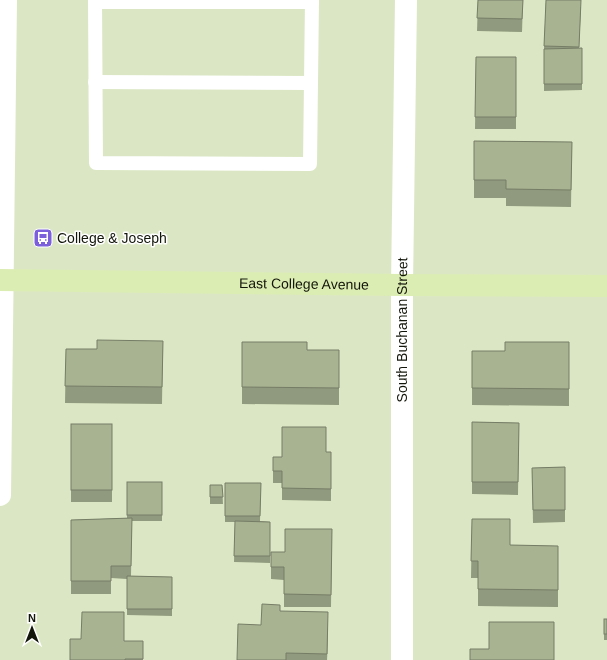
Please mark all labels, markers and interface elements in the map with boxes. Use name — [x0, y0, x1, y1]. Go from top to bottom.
bus stop icon: College & Joseph — [32, 227, 54, 249]
place label: College & Joseph — [57, 230, 167, 246]
street label: South Buchanan Street — [394, 257, 410, 402]
street label: East College Avenue — [239, 275, 369, 293]
north arrow — [12, 608, 52, 648]
text: N — [28, 612, 36, 624]

